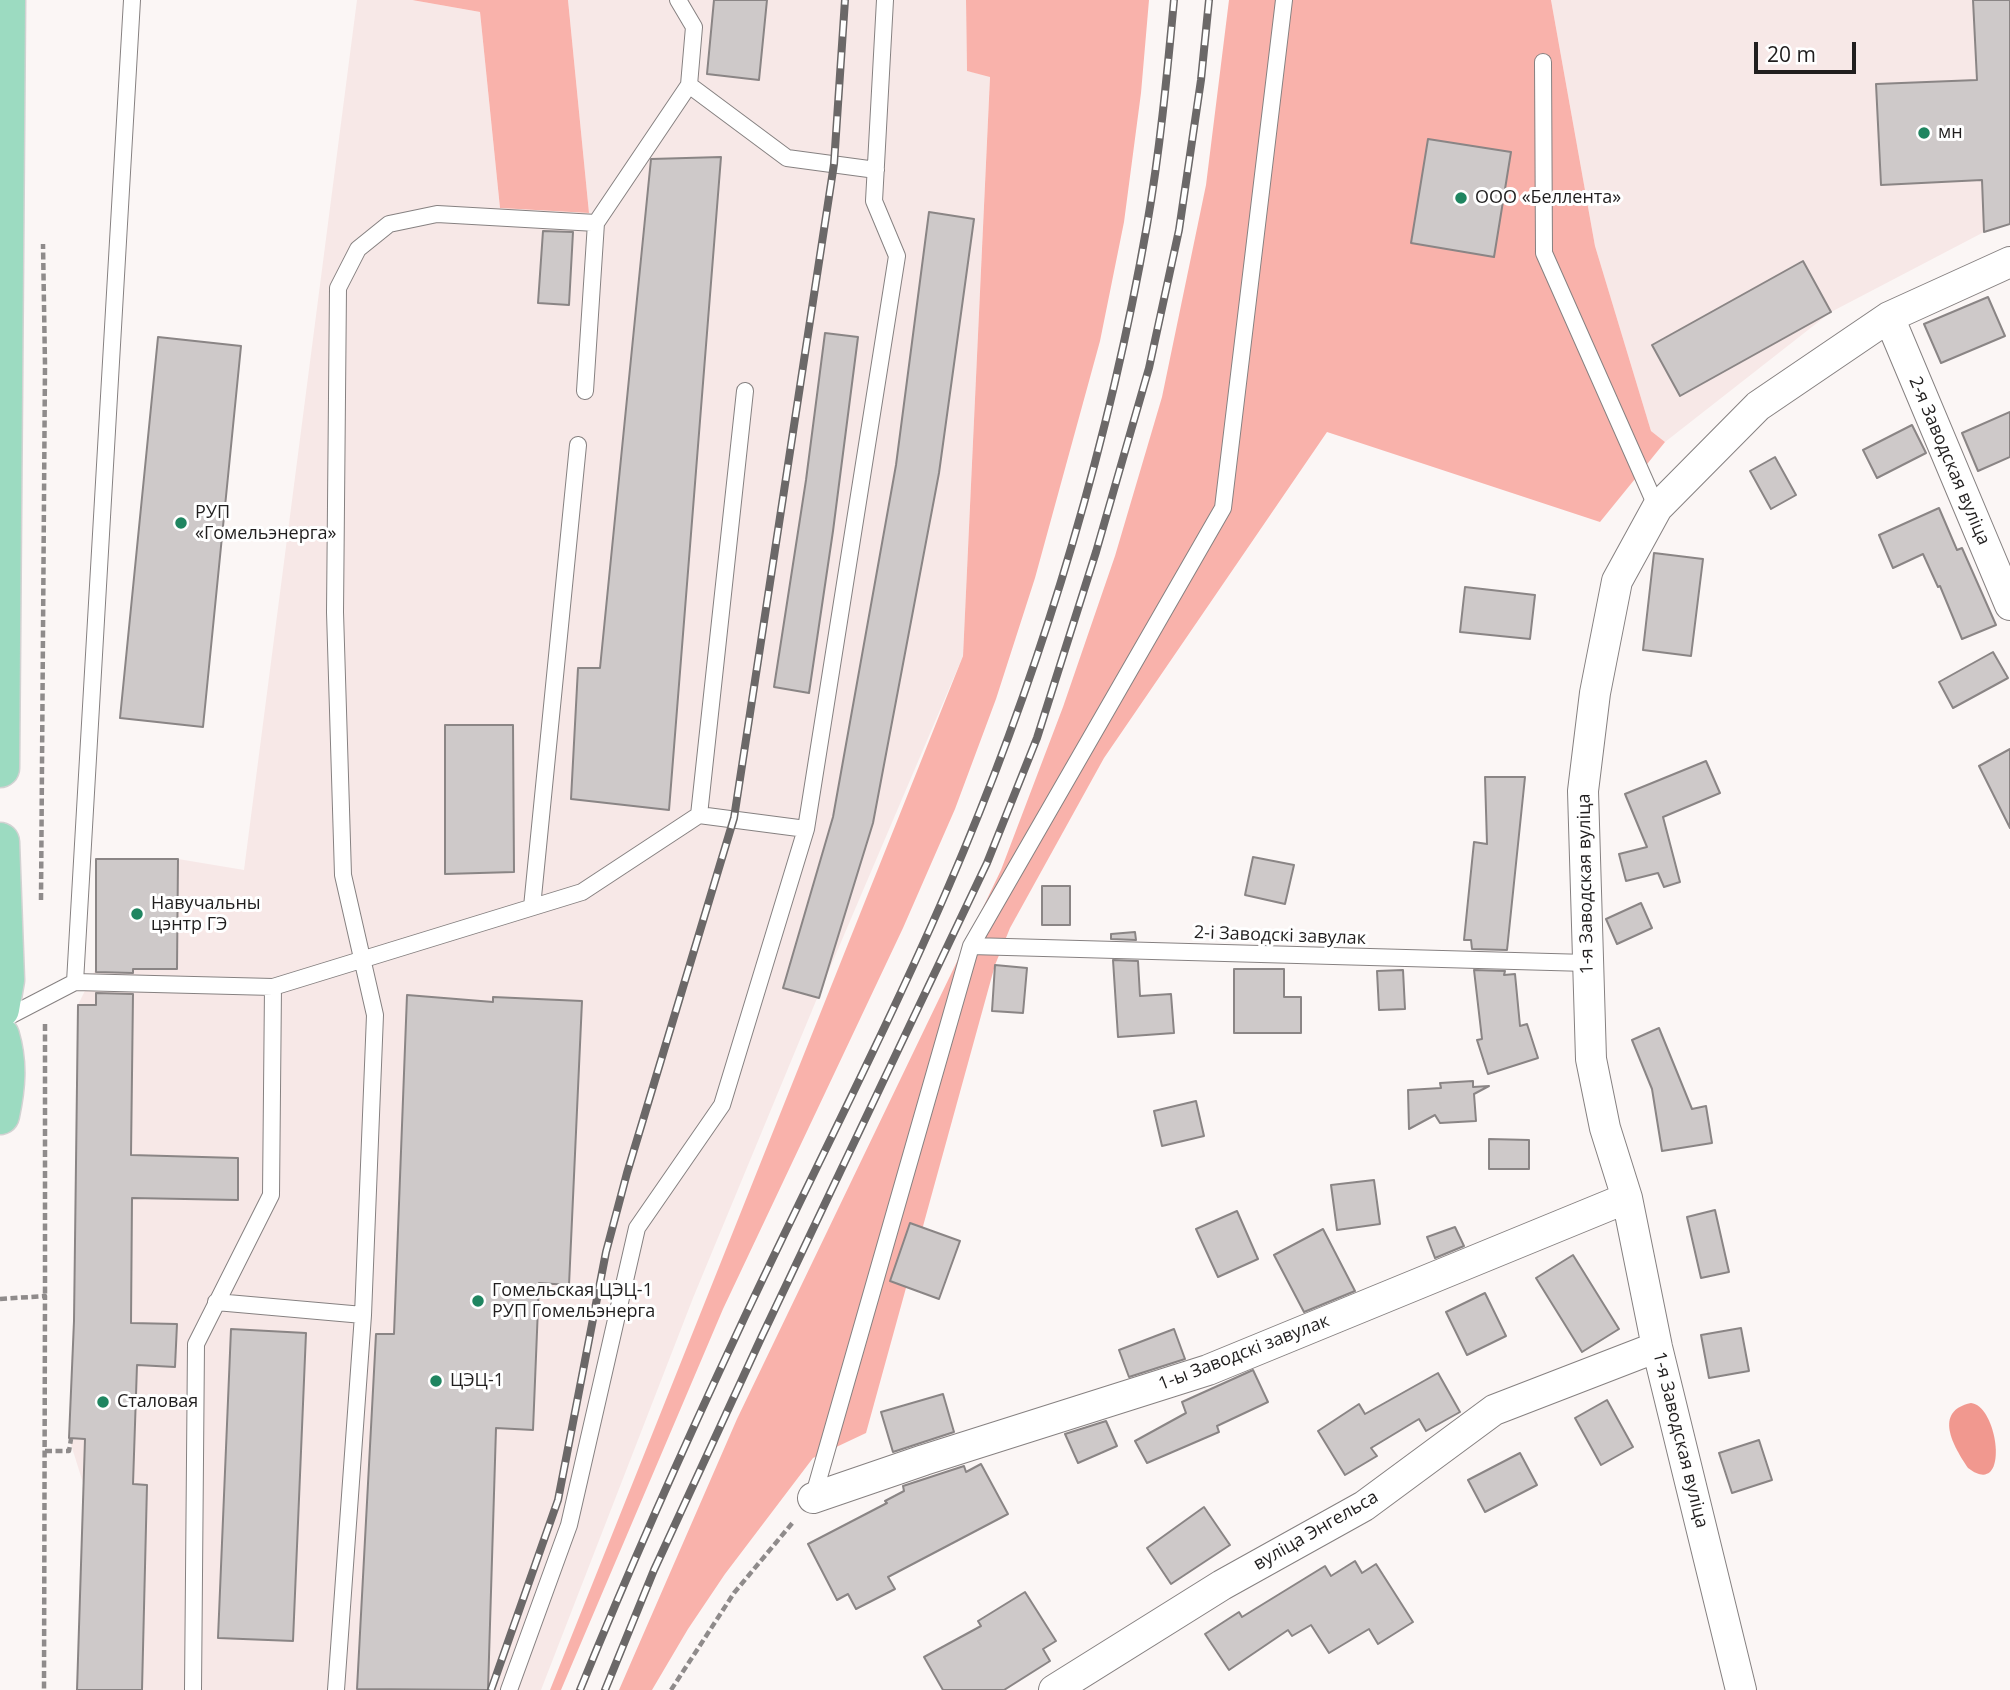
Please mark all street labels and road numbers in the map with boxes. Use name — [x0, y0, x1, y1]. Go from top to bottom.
street label: 2-я Заводская вуліца — [1904, 374, 1994, 548]
street label: 1-я Заводская вуліца — [1574, 793, 1598, 975]
street label: 2-і Заводскі завулак — [1194, 922, 1366, 950]
street label: 1-ы Заводскі завулак — [1155, 1310, 1333, 1396]
street label: 1-я Заводская вуліца — [1648, 1350, 1712, 1530]
street label: вуліца Энгельса — [1250, 1487, 1382, 1575]

